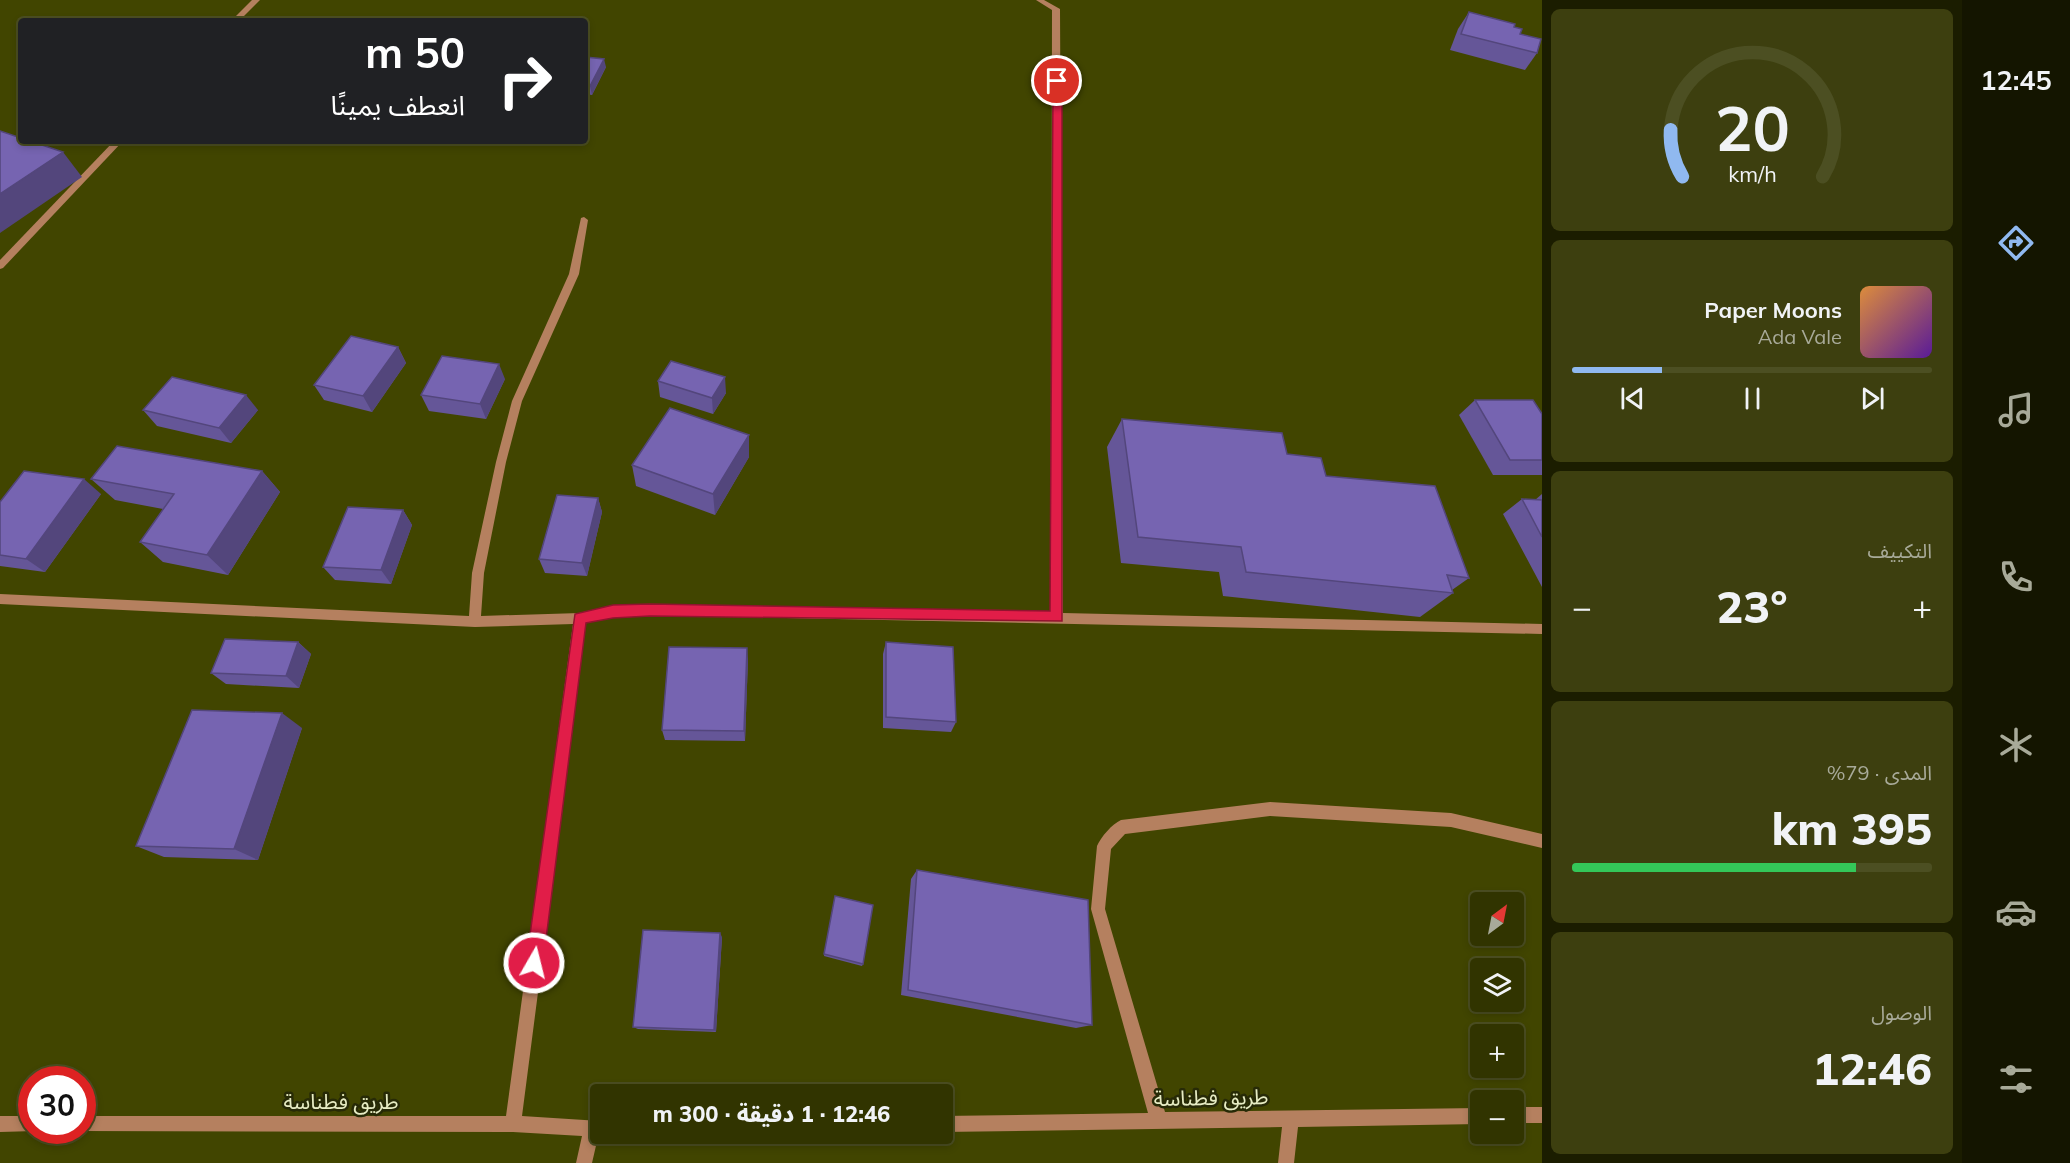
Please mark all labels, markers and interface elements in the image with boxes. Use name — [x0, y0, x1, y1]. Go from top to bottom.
text: 50 m — [365, 26, 465, 79]
icon: right — [486, 42, 564, 120]
pin — [1031, 55, 1082, 106]
text: 12:45 — [1980, 63, 2052, 97]
icon: arrive — [1040, 64, 1073, 97]
text: انعطف يمينًا — [331, 88, 465, 122]
text: 20 — [1715, 88, 1789, 167]
text: km/h — [1728, 160, 1776, 187]
icon: directions — [1995, 222, 2037, 264]
text: Paper Moons — [1704, 296, 1842, 324]
text: Ada Vale — [1758, 324, 1842, 349]
icon: previous — [1616, 382, 1649, 415]
icon: pause — [1736, 382, 1769, 415]
icon: next — [1856, 382, 1889, 415]
icon: music — [1995, 389, 2037, 431]
text: التكييف — [1868, 538, 1932, 563]
icon: phone — [1995, 556, 2037, 598]
text: 23° — [1716, 578, 1788, 634]
text: − — [1572, 586, 1592, 627]
text: + — [1912, 586, 1932, 627]
icon: climate — [1995, 724, 2037, 766]
text: المدى · 79% — [1827, 760, 1932, 785]
text: 395 km — [1771, 800, 1932, 856]
icon: car — [1995, 891, 2037, 933]
north arrow — [1470, 892, 1524, 946]
map controls — [1470, 892, 1524, 1144]
position arrow — [502, 931, 566, 995]
button: layers — [1470, 958, 1524, 1012]
text: الوصول — [1871, 1000, 1932, 1025]
button: + — [1470, 1024, 1524, 1078]
text: 12:46 — [1812, 1040, 1932, 1096]
icon: filters — [1995, 1058, 2037, 1100]
speed limit sign: 30 — [18, 1066, 96, 1144]
street label: طريق فطناسة — [1153, 1083, 1269, 1112]
street label: طريق فطناسة — [284, 1088, 398, 1115]
button: − — [1470, 1090, 1524, 1144]
text: 12:46 · 1 دقيقة · 300 m — [653, 1100, 890, 1128]

